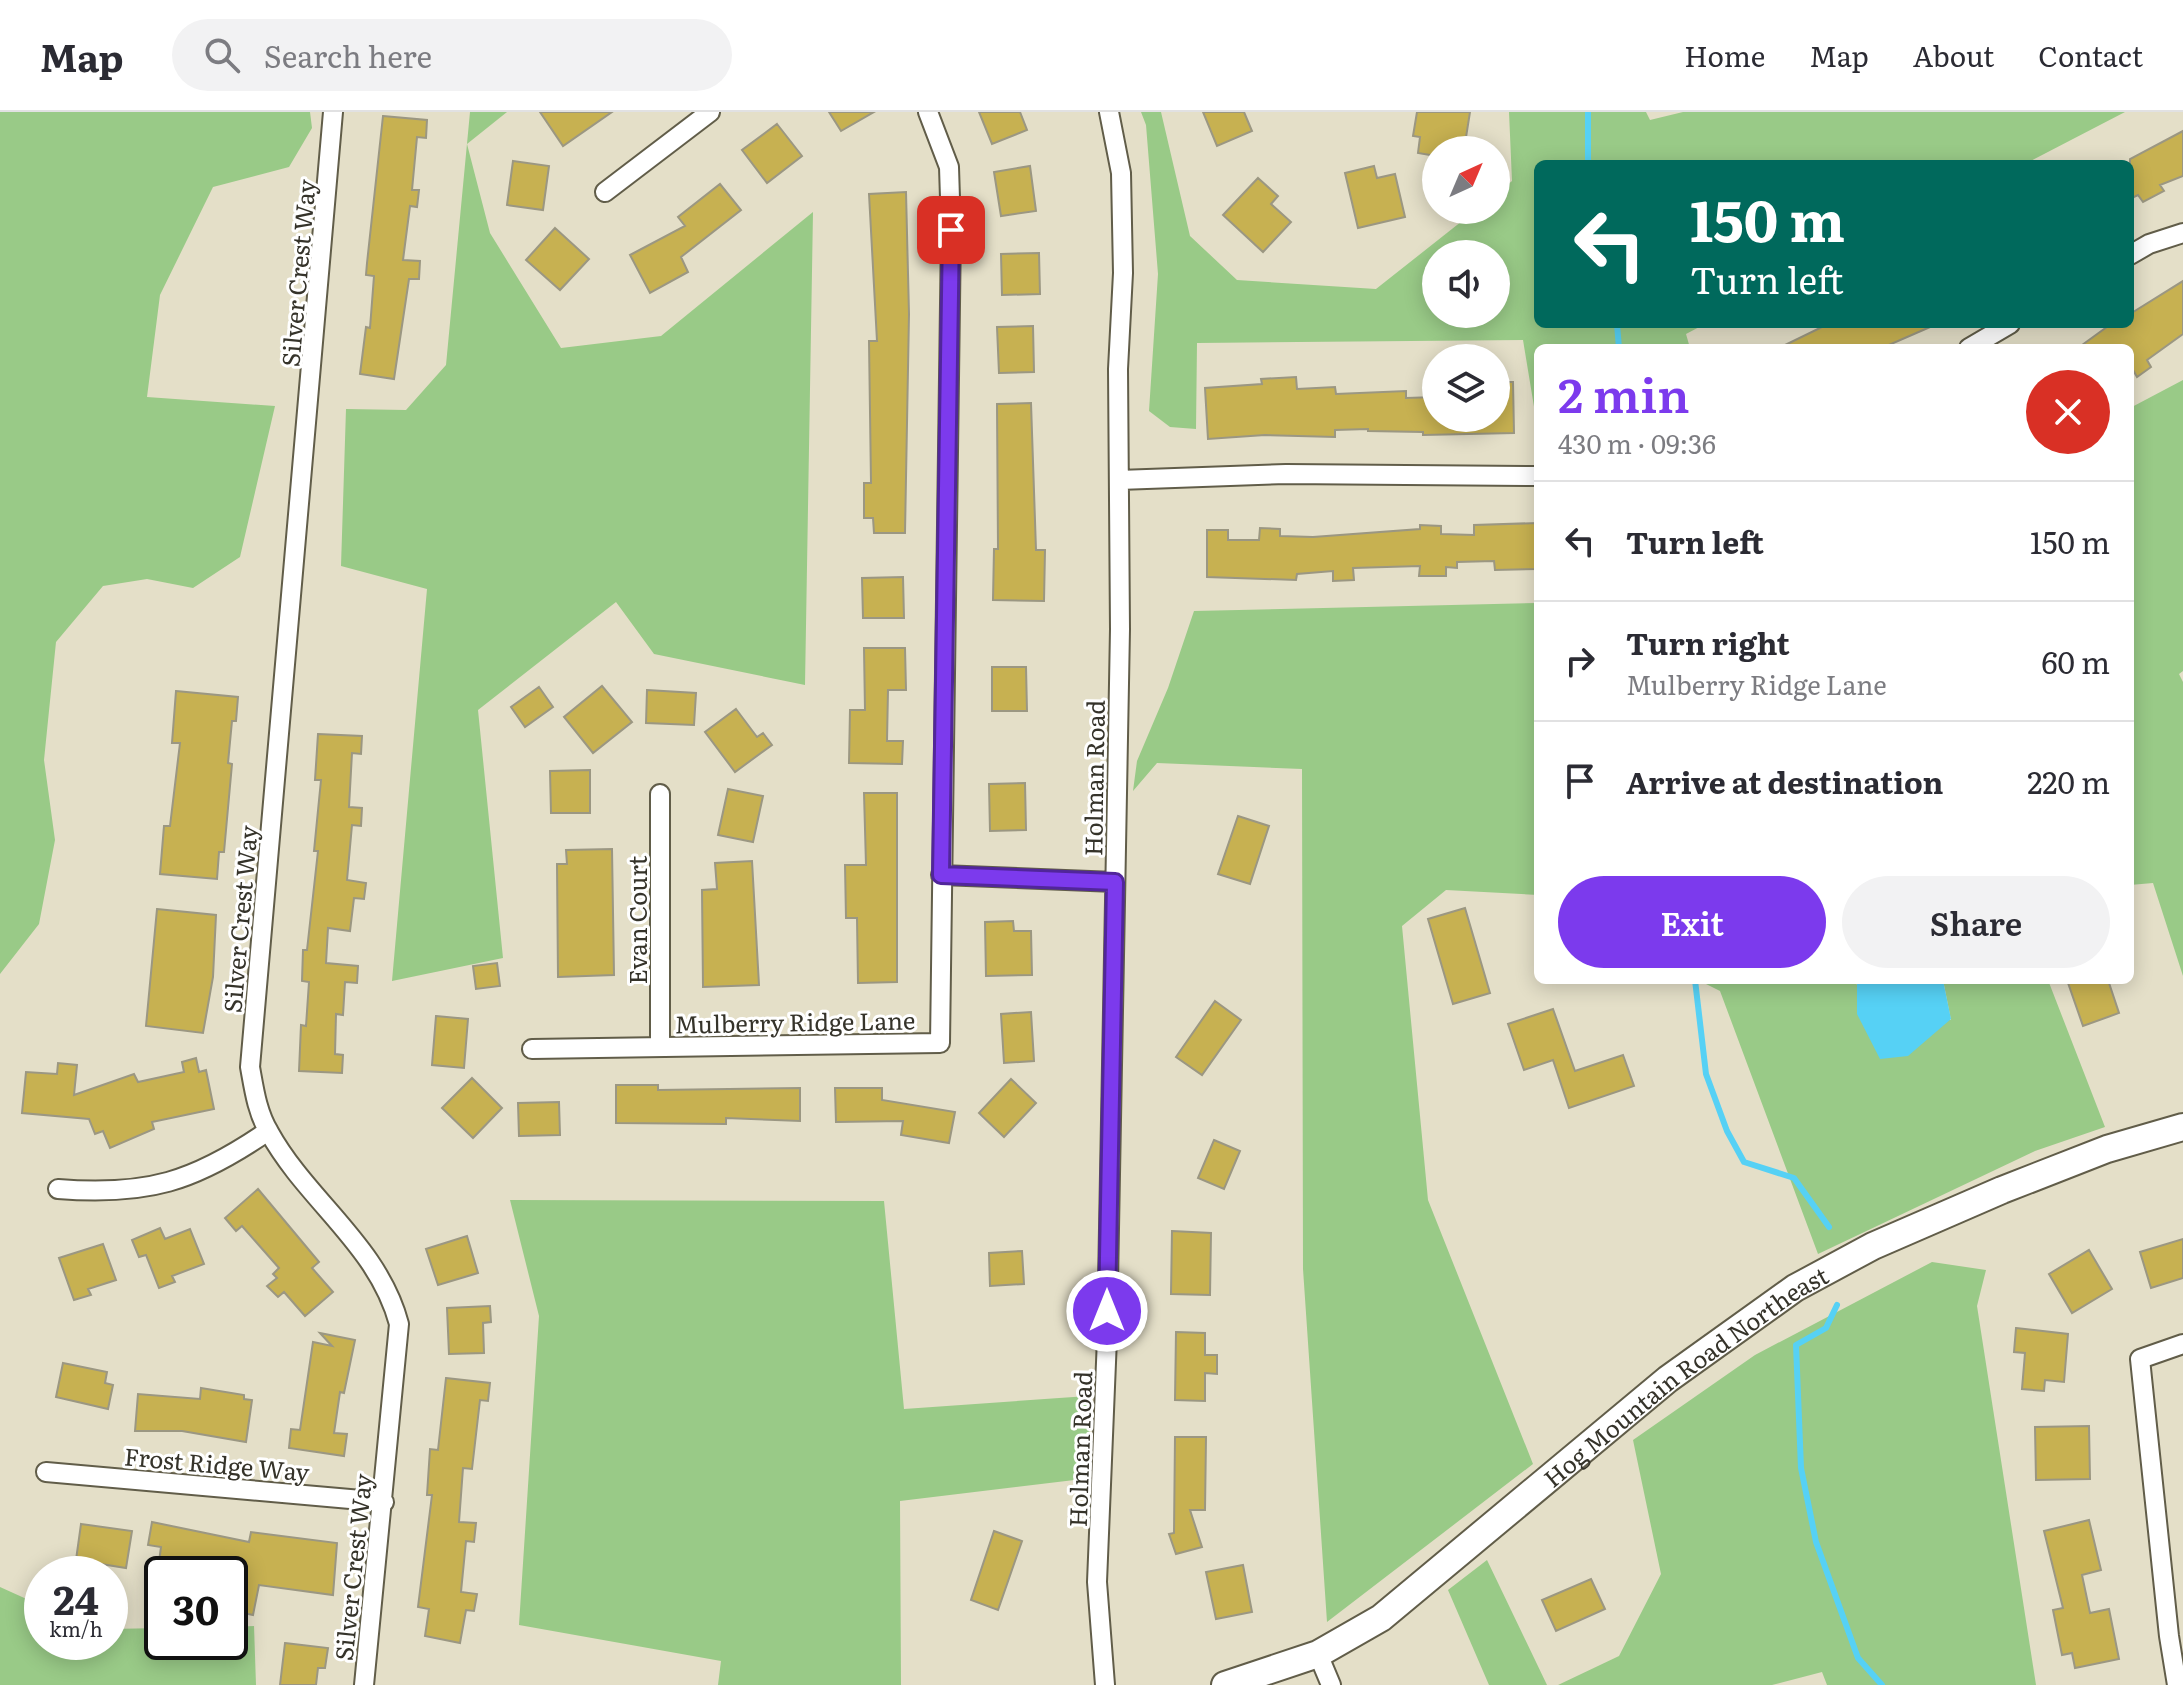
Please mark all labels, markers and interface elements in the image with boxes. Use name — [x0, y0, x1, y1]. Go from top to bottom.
search box — [172, 19, 732, 91]
text: Map — [40, 27, 124, 84]
icon: search — [200, 33, 244, 77]
text: Search here — [264, 33, 432, 77]
text: Home — [1684, 34, 1765, 76]
text: Map — [1809, 34, 1869, 76]
text: About — [1913, 34, 1994, 76]
text: Contact — [2038, 34, 2143, 76]
north arrow — [1422, 136, 1510, 224]
map controls — [1422, 136, 1510, 432]
text: 150 m — [1690, 176, 1845, 259]
street label: Silver Crest Way — [271, 178, 323, 368]
icon: left — [1558, 192, 1662, 296]
pin — [917, 196, 985, 264]
icon: arrive — [929, 208, 973, 252]
button: sound — [1422, 240, 1510, 328]
text: Turn left — [1690, 252, 1844, 305]
button: layers — [1422, 344, 1510, 432]
text: 2 min — [1558, 357, 1690, 428]
button: close — [2026, 370, 2110, 454]
text: 430 m · 09:36 — [1558, 423, 1716, 462]
icon: left — [1558, 519, 1602, 563]
text: Turn left — [1626, 519, 1764, 563]
text: 150 m — [2030, 519, 2110, 563]
text: Turn right — [1626, 620, 1790, 664]
icon: right — [1558, 639, 1602, 683]
text: 60 m — [2041, 639, 2110, 683]
text: Mulberry Ridge Lane — [1626, 664, 1887, 703]
street label: Holman Road — [1074, 699, 1112, 857]
icon: arrive — [1558, 759, 1602, 803]
text: Arrive at destination — [1626, 759, 1943, 803]
text: 220 m — [2027, 759, 2110, 803]
street label: Silver Crest Way — [213, 824, 265, 1014]
street label: Evan Court — [619, 855, 654, 984]
button: Exit — [1558, 876, 1826, 968]
button: Share — [1842, 876, 2110, 968]
street label: Mulberry Ridge Lane — [674, 1001, 916, 1041]
street label: Hog Mountain Road Northeast — [1535, 1256, 1834, 1494]
position arrow — [1065, 1269, 1149, 1353]
street label: Holman Road — [1059, 1370, 1099, 1528]
street label: Frost Ridge Way — [123, 1437, 311, 1489]
street label: Silver Crest Way — [325, 1472, 379, 1662]
speed limit sign: 30 — [144, 1556, 248, 1660]
text: 24 — [53, 1568, 99, 1627]
text: km/h — [49, 1613, 103, 1643]

